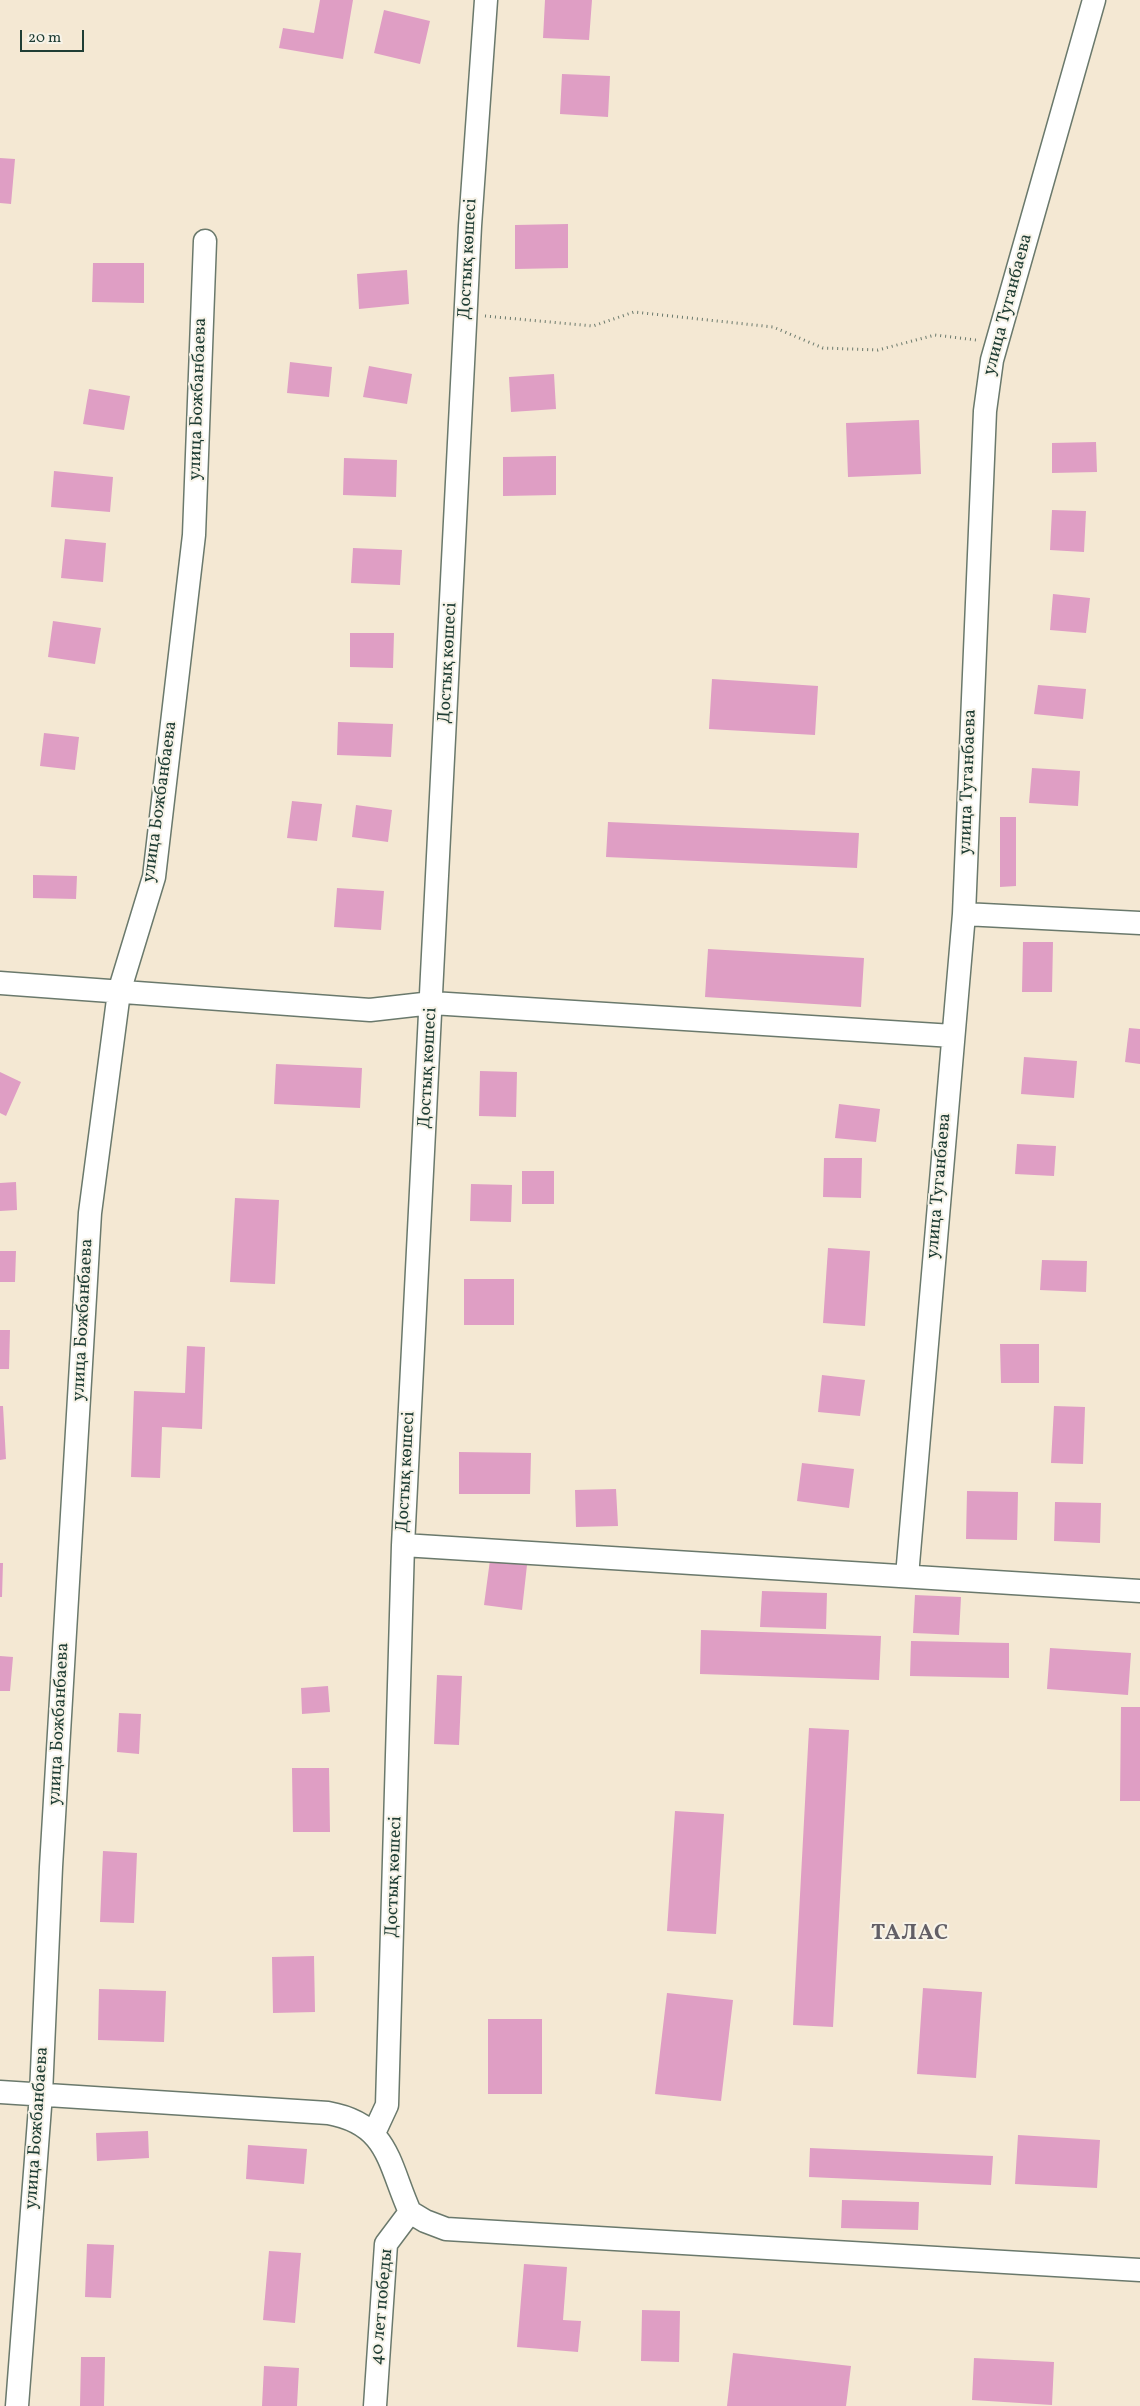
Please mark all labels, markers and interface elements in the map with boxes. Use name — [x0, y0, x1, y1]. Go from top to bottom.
scale bar — [22, 20, 86, 52]
text: 20 m — [28, 28, 61, 49]
street label: Достық көшесі — [455, 198, 483, 320]
street label: улица Туганбаева — [980, 232, 1038, 378]
street label: улица Божбанбаева — [185, 317, 213, 481]
street label: Достық көшесі — [435, 602, 463, 724]
street label: улица Туганбаева — [956, 709, 982, 855]
street label: улица Божбанбаева — [139, 720, 183, 884]
street label: Достық көшесі — [415, 1007, 443, 1129]
street label: улица Туганбаева — [923, 1112, 957, 1260]
street label: улица Божбанбаева — [69, 1238, 99, 1402]
street label: Достық көшесі — [393, 1411, 421, 1533]
street label: улица Божбанбаева — [45, 1642, 75, 1806]
street label: Достық көшесі — [382, 1816, 408, 1938]
district label: ТАЛАС — [870, 1922, 950, 1948]
street label: улица Божбанбаева — [22, 2046, 54, 2210]
street label: 40 лет победы — [367, 2248, 399, 2366]

